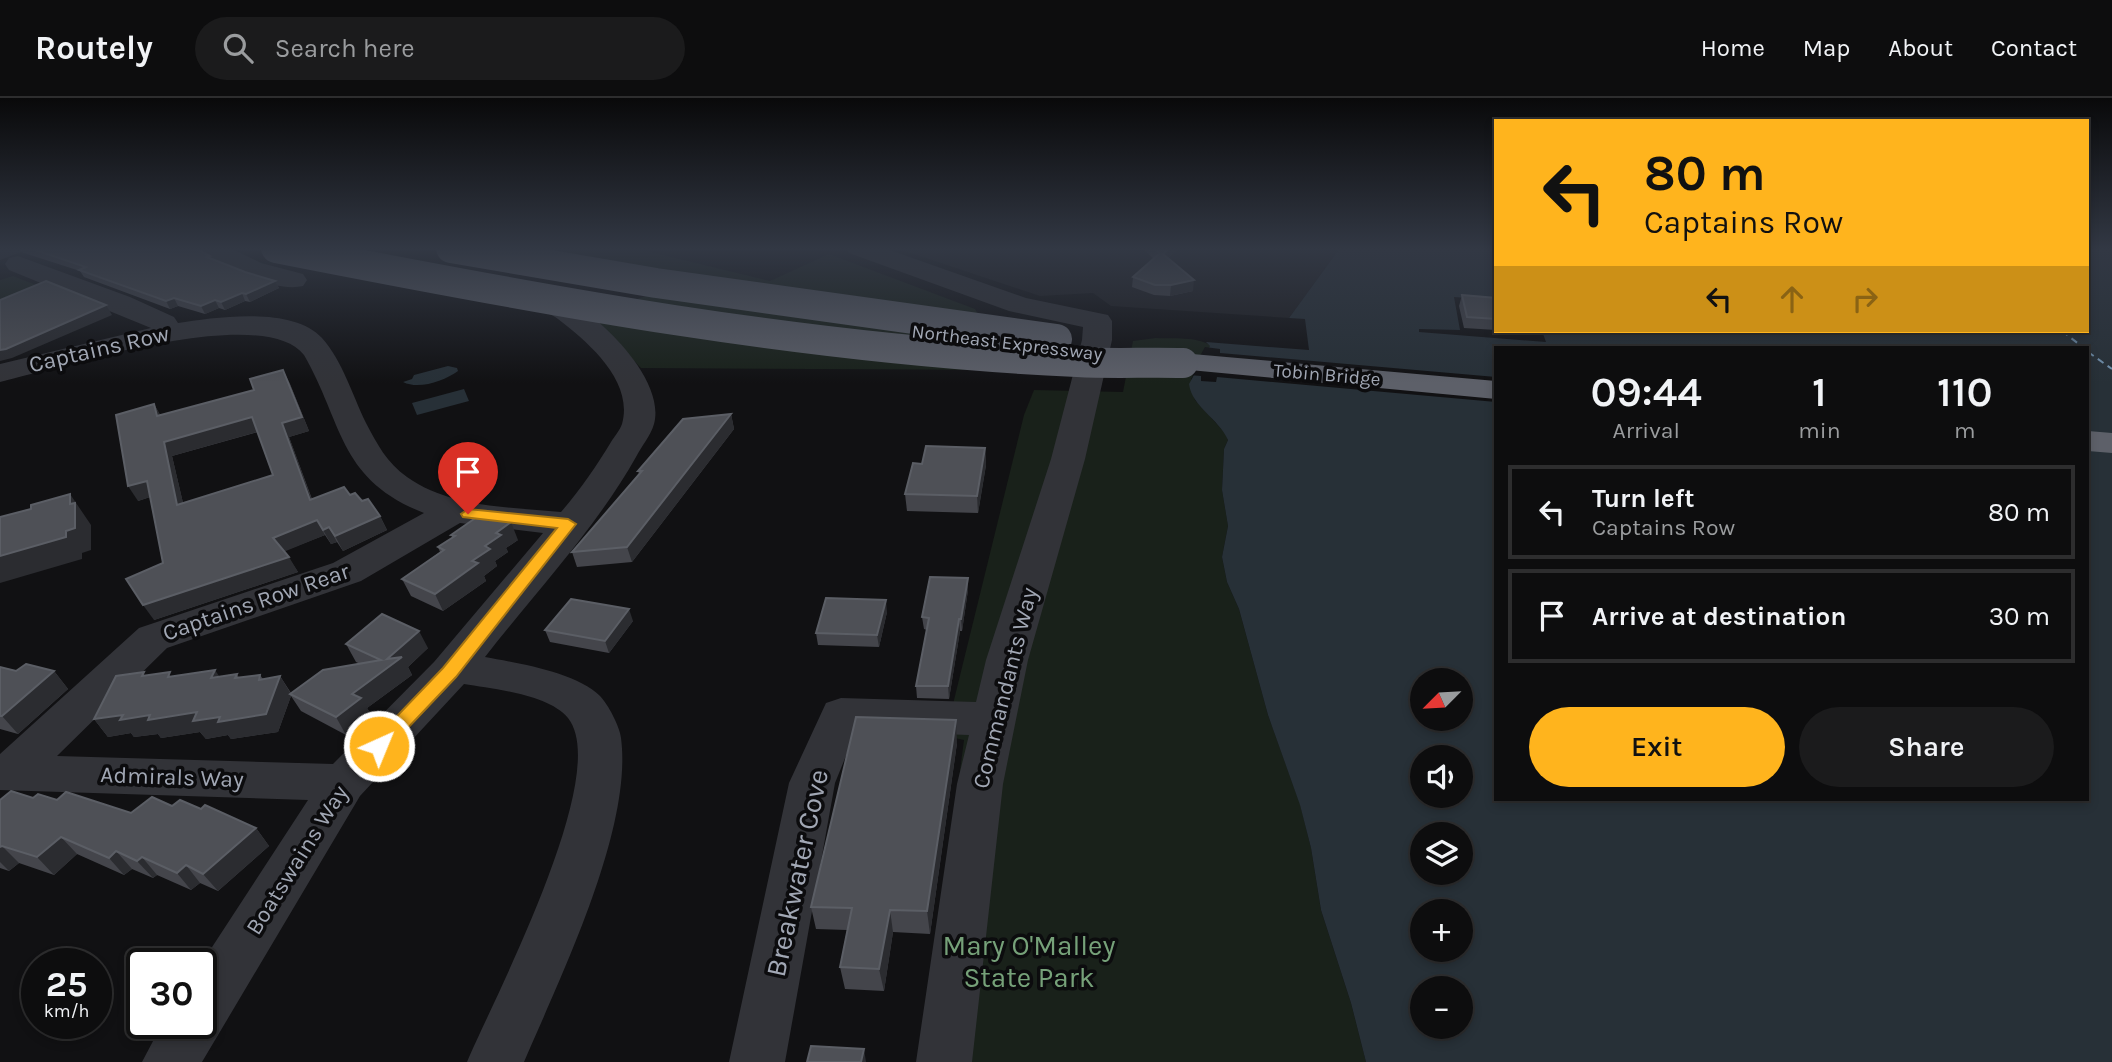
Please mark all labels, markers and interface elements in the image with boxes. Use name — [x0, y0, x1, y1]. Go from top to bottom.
search box — [195, 17, 685, 80]
text: Routely — [35, 29, 153, 67]
icon: search — [219, 29, 257, 67]
text: Search here — [275, 33, 415, 64]
text: Home — [1701, 34, 1765, 62]
text: Map — [1803, 34, 1850, 62]
text: About — [1888, 34, 1953, 62]
text: Contact — [1991, 34, 2077, 62]
text: 80 m — [1644, 145, 1766, 202]
icon: left — [1529, 147, 1620, 238]
text: Captains Row — [1644, 204, 1843, 241]
icon: left — [1700, 280, 1738, 318]
icon: ahead — [1773, 280, 1811, 318]
icon: right — [1846, 280, 1884, 318]
street label: Captains Row — [26, 320, 172, 378]
street label: Northeast Expressway — [910, 320, 1104, 366]
street label: Tobin Bridge — [1273, 359, 1381, 391]
text: 09:44 — [1590, 367, 1702, 417]
text: 1 — [1812, 367, 1827, 417]
text: 110 — [1937, 367, 1993, 417]
text: Arrival — [1612, 417, 1680, 444]
text: min — [1798, 417, 1841, 444]
text: m — [1954, 417, 1976, 444]
pin — [438, 442, 498, 514]
icon: arrive — [449, 453, 487, 491]
text: Turn left — [1592, 483, 1694, 514]
icon: left — [1533, 493, 1571, 531]
text: 80 m — [1988, 497, 2050, 528]
text: Captains Row — [1592, 514, 1735, 541]
street label: Captains Row Rear — [159, 557, 353, 647]
street label: Commandants Way — [967, 585, 1043, 791]
icon: arrive — [1533, 597, 1571, 635]
text: Arrive at destination — [1592, 601, 1846, 632]
text: 30 m — [1989, 601, 2050, 632]
north arrow — [1410, 668, 1474, 732]
map controls — [1410, 668, 1473, 1039]
button: Exit — [1529, 707, 1785, 787]
button: Share — [1799, 707, 2054, 787]
position arrow — [342, 709, 416, 783]
button: sound — [1410, 745, 1473, 808]
street label: Admirals Way — [100, 761, 244, 793]
street label: Breakwater Cove — [759, 766, 835, 980]
street label: Boatswains Way — [240, 780, 354, 940]
button: layers — [1410, 822, 1473, 885]
button: + — [1410, 899, 1473, 962]
park label: Mary O'Malley State Park — [942, 929, 1116, 994]
speed limit sign: 30 — [126, 948, 217, 1039]
text: 25 — [46, 964, 87, 1005]
button: − — [1410, 976, 1473, 1039]
text: km/h — [44, 1000, 89, 1022]

